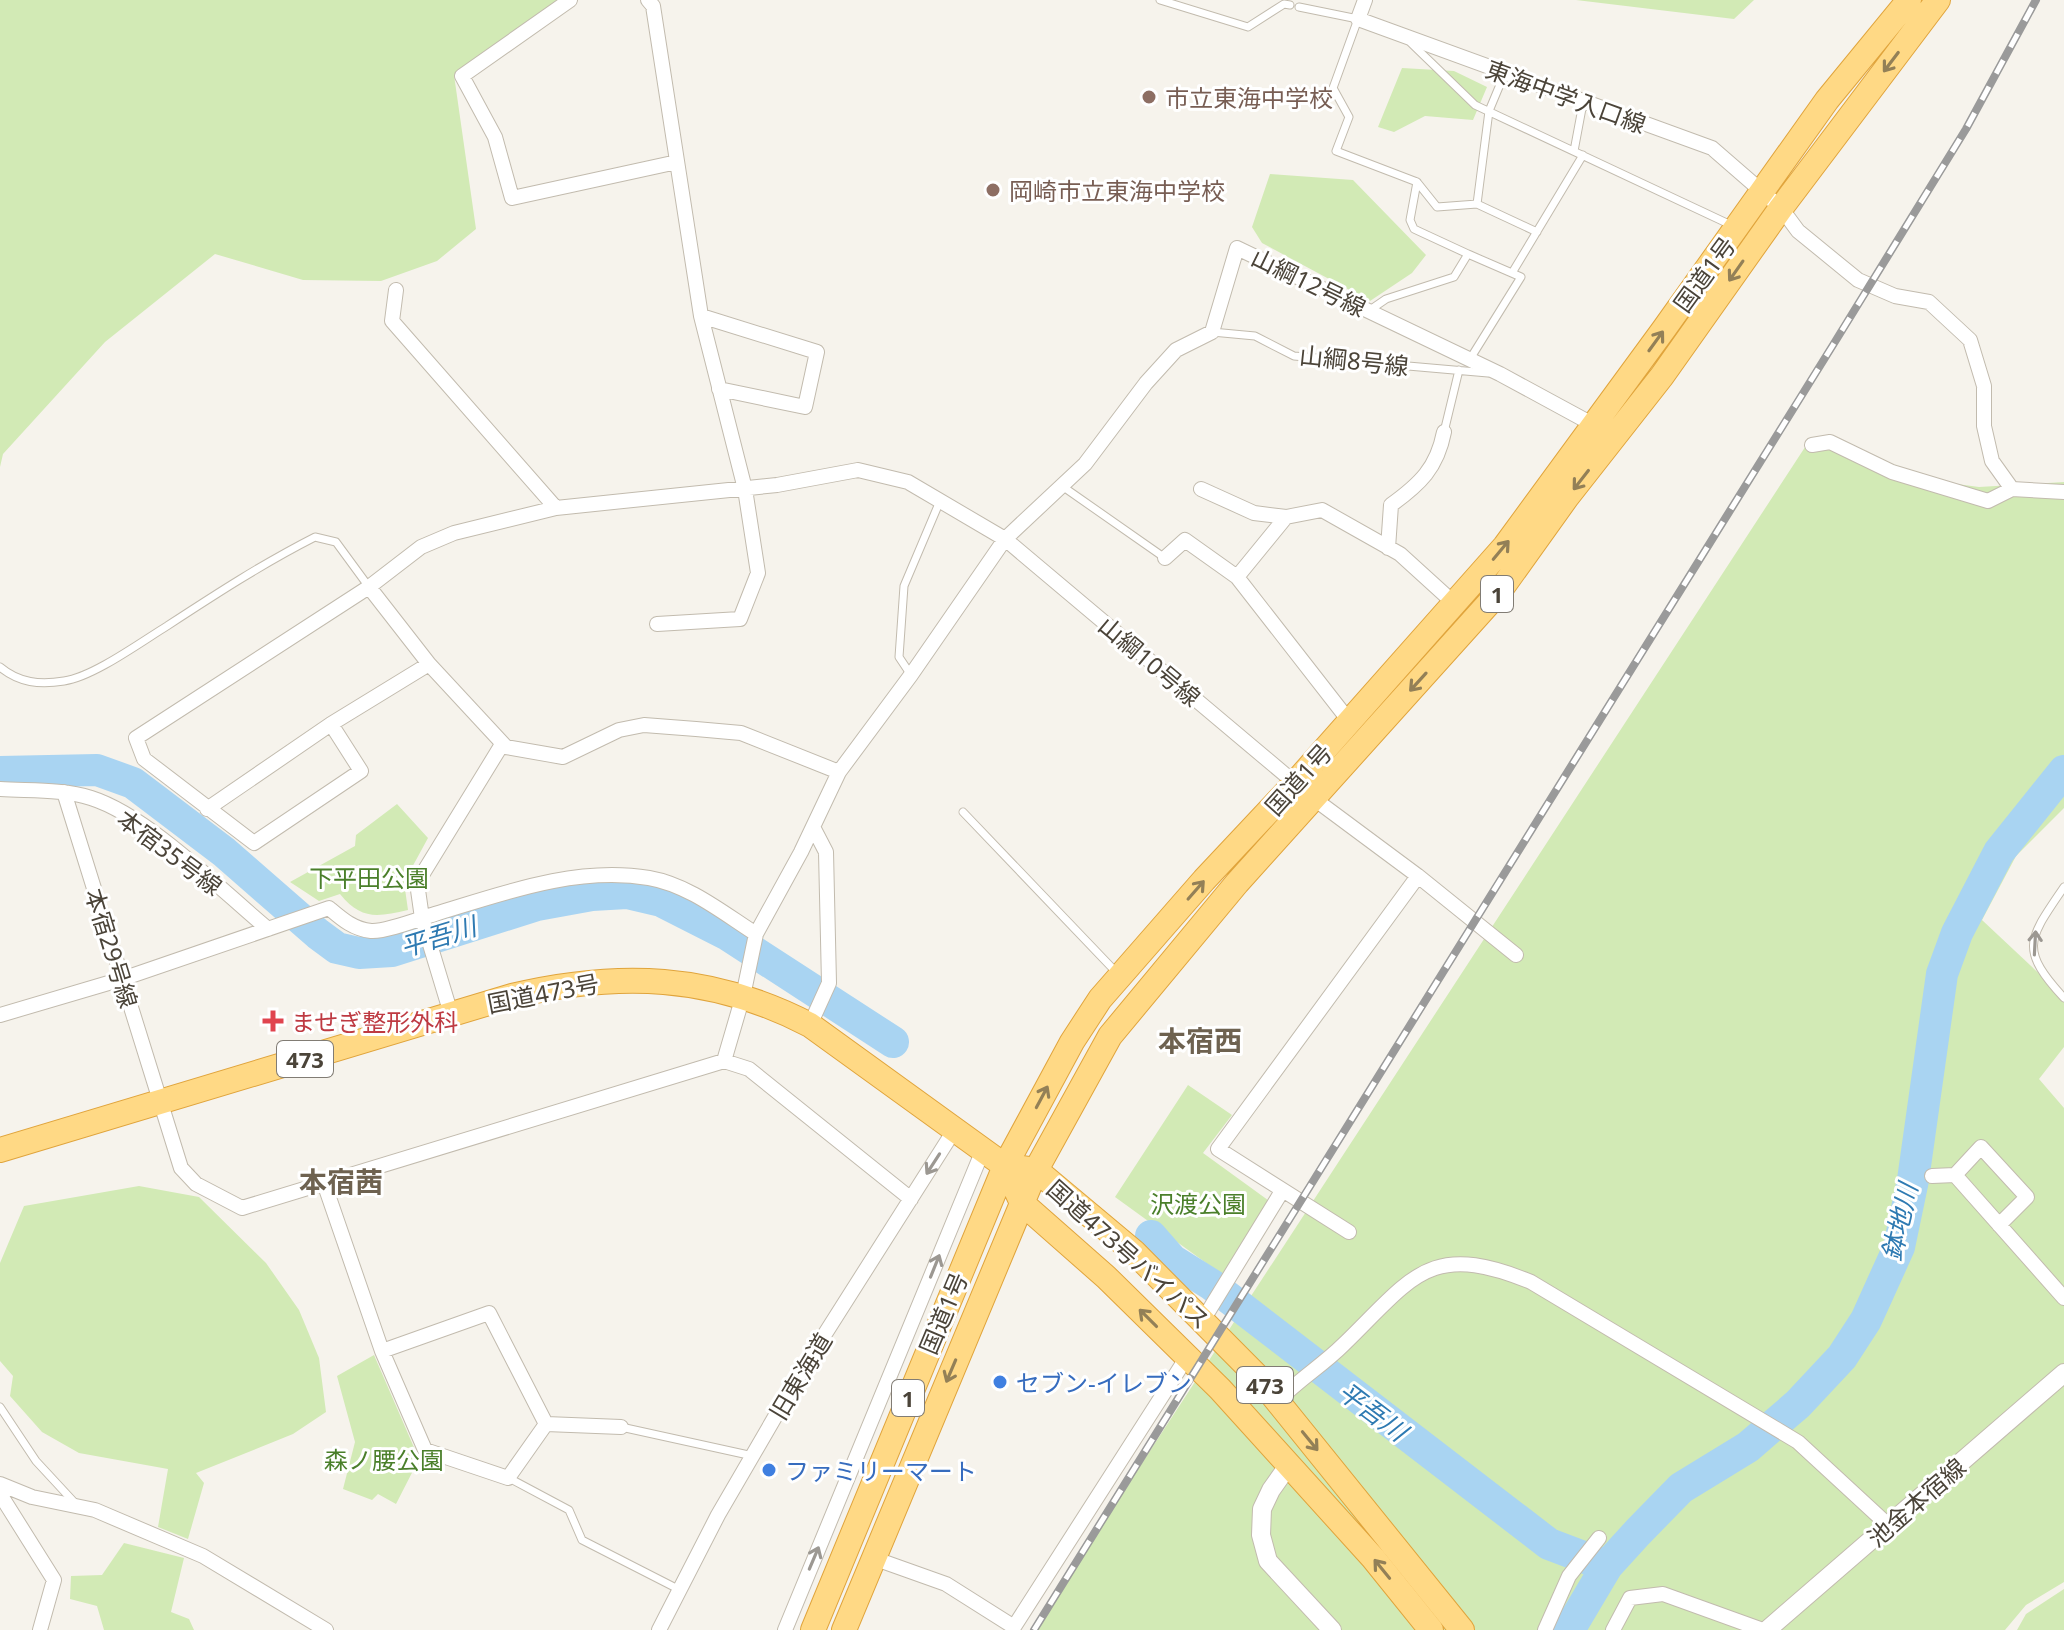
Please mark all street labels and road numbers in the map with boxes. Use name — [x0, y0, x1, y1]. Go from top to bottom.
street label: 東海中学入口線 — [1481, 52, 1651, 140]
street label: 国道1号 — [1665, 230, 1743, 318]
street label: 山綱12号線 — [1246, 240, 1372, 324]
street label: 山綱8号線 — [1298, 338, 1410, 382]
road number: 1 — [1481, 576, 1513, 612]
street label: 山綱10号線 — [1092, 609, 1208, 713]
street label: 国道1号 — [1257, 736, 1339, 822]
street label: 本宿35号線 — [111, 802, 229, 902]
street label: 本宿29号線 — [78, 884, 146, 1012]
street label: 国道473号 — [484, 966, 602, 1020]
road number: 473 — [277, 1041, 333, 1077]
street label: 国道473号バイパス — [1040, 1172, 1218, 1336]
street label: 国道1号 — [911, 1267, 975, 1359]
street label: 旧東海道 — [761, 1326, 839, 1426]
road number: 473 — [1237, 1367, 1293, 1403]
road number: 1 — [892, 1380, 924, 1416]
street label: 池金本宿線 — [1860, 1450, 1972, 1554]

